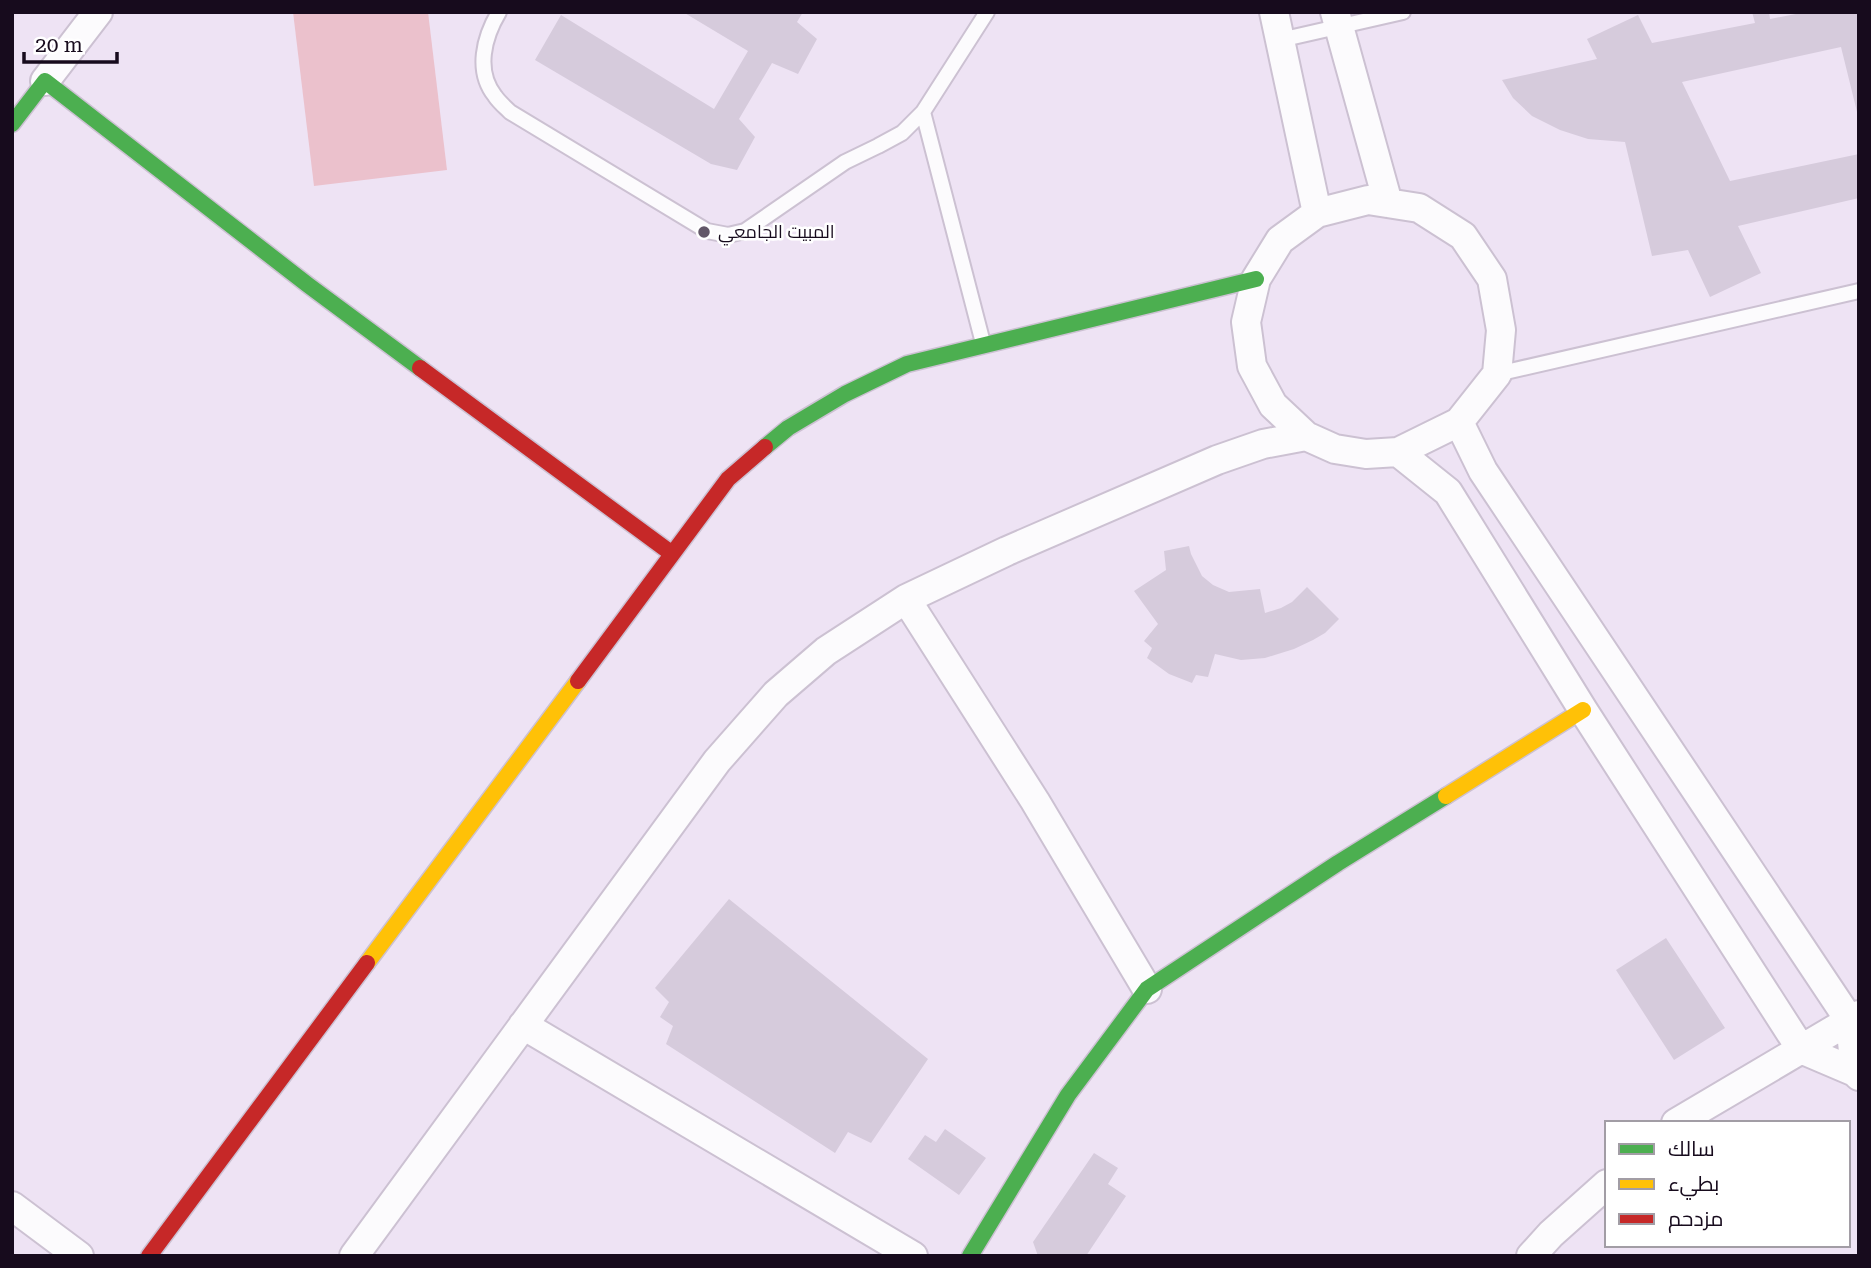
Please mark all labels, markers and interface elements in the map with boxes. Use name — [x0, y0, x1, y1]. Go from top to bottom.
scale bar — [24, 21, 117, 65]
text: 20 m — [35, 33, 83, 57]
place label: المبيت الجامعي — [718, 221, 835, 246]
marker: المبيت الجامعي — [696, 224, 712, 240]
legend — [1605, 1121, 1850, 1247]
text: سالك — [1668, 1137, 1715, 1161]
text: بطيء — [1668, 1172, 1719, 1200]
text: مزدحم — [1668, 1207, 1723, 1233]

